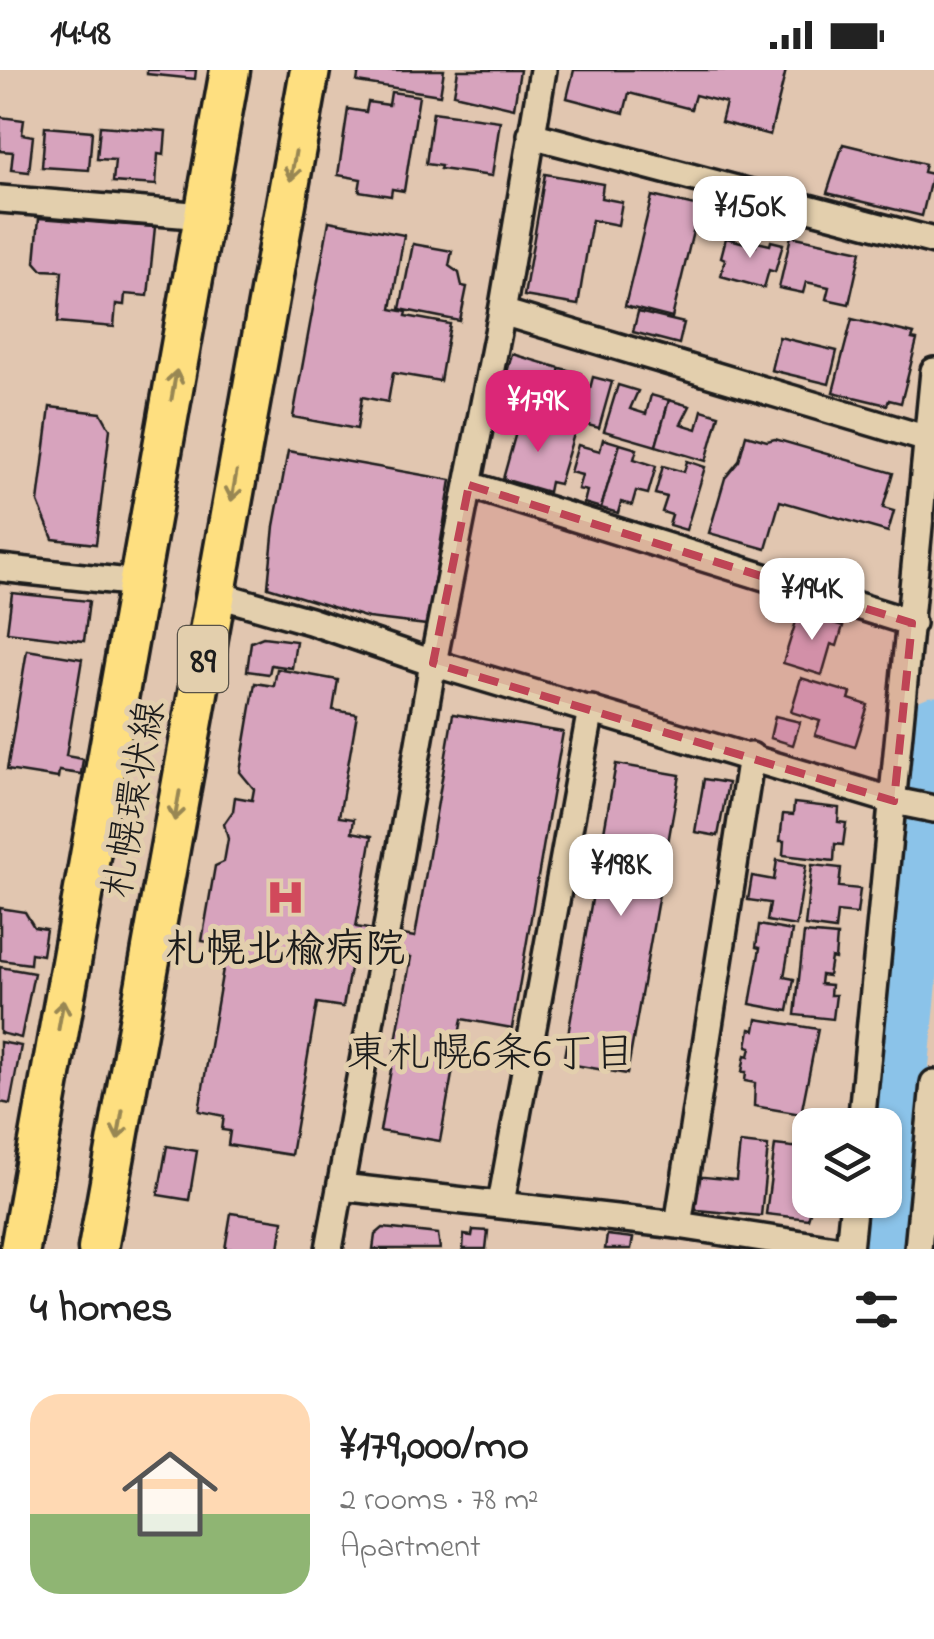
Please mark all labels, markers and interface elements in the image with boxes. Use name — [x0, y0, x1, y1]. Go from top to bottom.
text: 14:48 — [50, 7, 111, 63]
one-way arrow — [283, 149, 302, 182]
pin: ¥150K — [680, 176, 820, 261]
text: ¥150K — [715, 185, 785, 232]
one-way arrow — [165, 369, 184, 402]
pin: ¥179K — [468, 370, 608, 455]
text: ¥179K — [508, 379, 569, 426]
one-way arrow — [224, 469, 243, 501]
pin: ¥194K — [742, 558, 882, 643]
text: ¥194K — [782, 567, 843, 614]
road number: 89 — [178, 626, 228, 692]
street label: 札幌環状線 — [90, 696, 183, 903]
one-way arrow — [167, 789, 186, 821]
pin: ¥198K — [551, 834, 691, 919]
text: ¥198K — [591, 843, 651, 890]
hospital icon: 札幌北楡病院 — [264, 876, 306, 918]
place label: 札幌北楡病院 — [165, 922, 405, 981]
one-way arrow — [52, 999, 71, 1032]
district label: 東札幌6条6丁目 — [347, 1025, 635, 1086]
map controls — [792, 1108, 902, 1218]
button: layers — [792, 1108, 902, 1218]
one-way arrow — [110, 1109, 129, 1141]
text: 4 homes — [30, 1279, 172, 1340]
icon: filters — [849, 1282, 904, 1337]
text: ¥179,000/mo — [340, 1417, 529, 1478]
icon: home — [110, 1434, 230, 1554]
text: 2 rooms · 78 m² — [340, 1478, 539, 1525]
text: Apartment — [340, 1525, 481, 1572]

